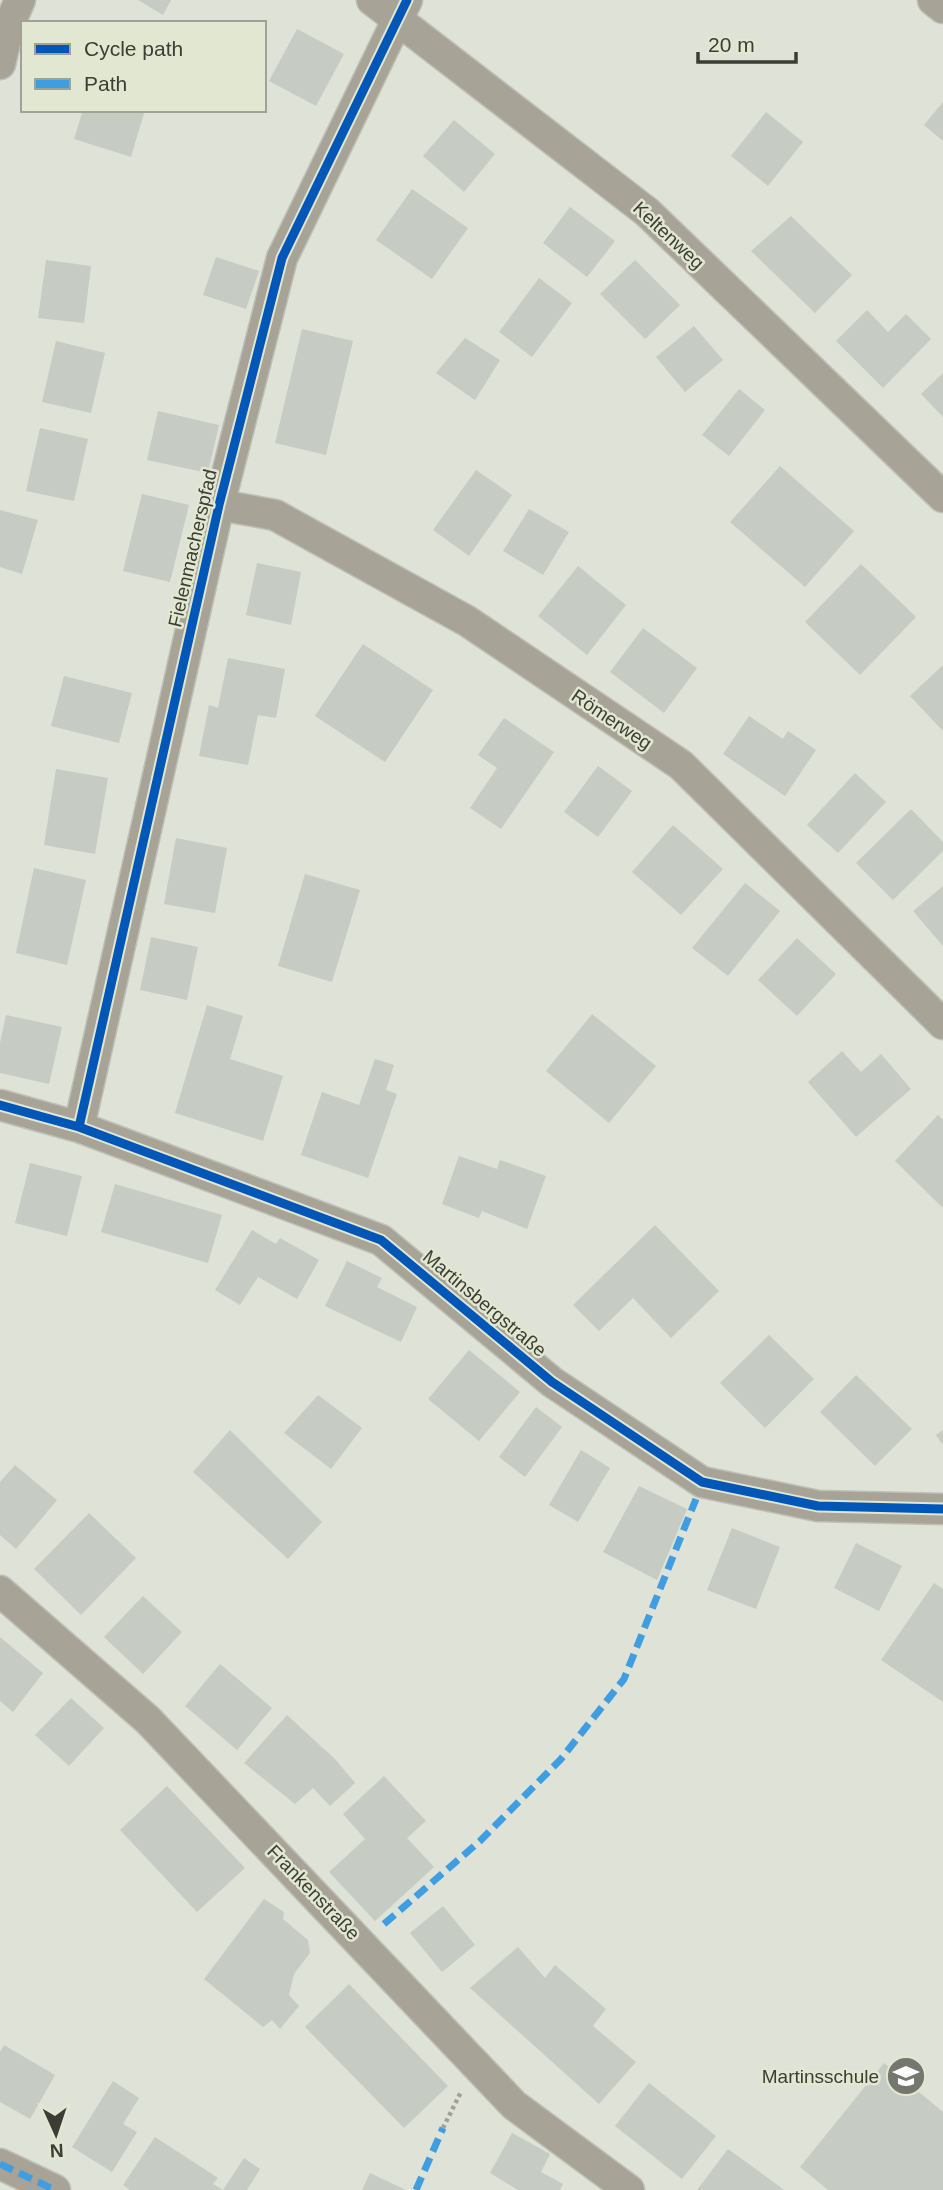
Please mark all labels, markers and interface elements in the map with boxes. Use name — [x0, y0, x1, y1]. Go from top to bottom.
legend — [21, 21, 266, 112]
scale bar — [698, 21, 796, 65]
text: 20 m — [708, 33, 755, 56]
text: Cycle path — [84, 37, 183, 60]
text: Path — [84, 72, 127, 95]
street label: Keltenweg — [629, 197, 708, 273]
street label: Fielenmacherspfad — [164, 467, 221, 629]
street label: Römerweg — [568, 685, 656, 754]
street label: Martinsbergstraße — [419, 1246, 550, 1361]
street label: Frankenstraße — [263, 1841, 364, 1944]
school or university icon: Martinsschule — [885, 2055, 927, 2097]
place label: Martinsschule — [762, 2066, 879, 2087]
north arrow — [21, 2099, 91, 2169]
text: N — [49, 2140, 64, 2161]

